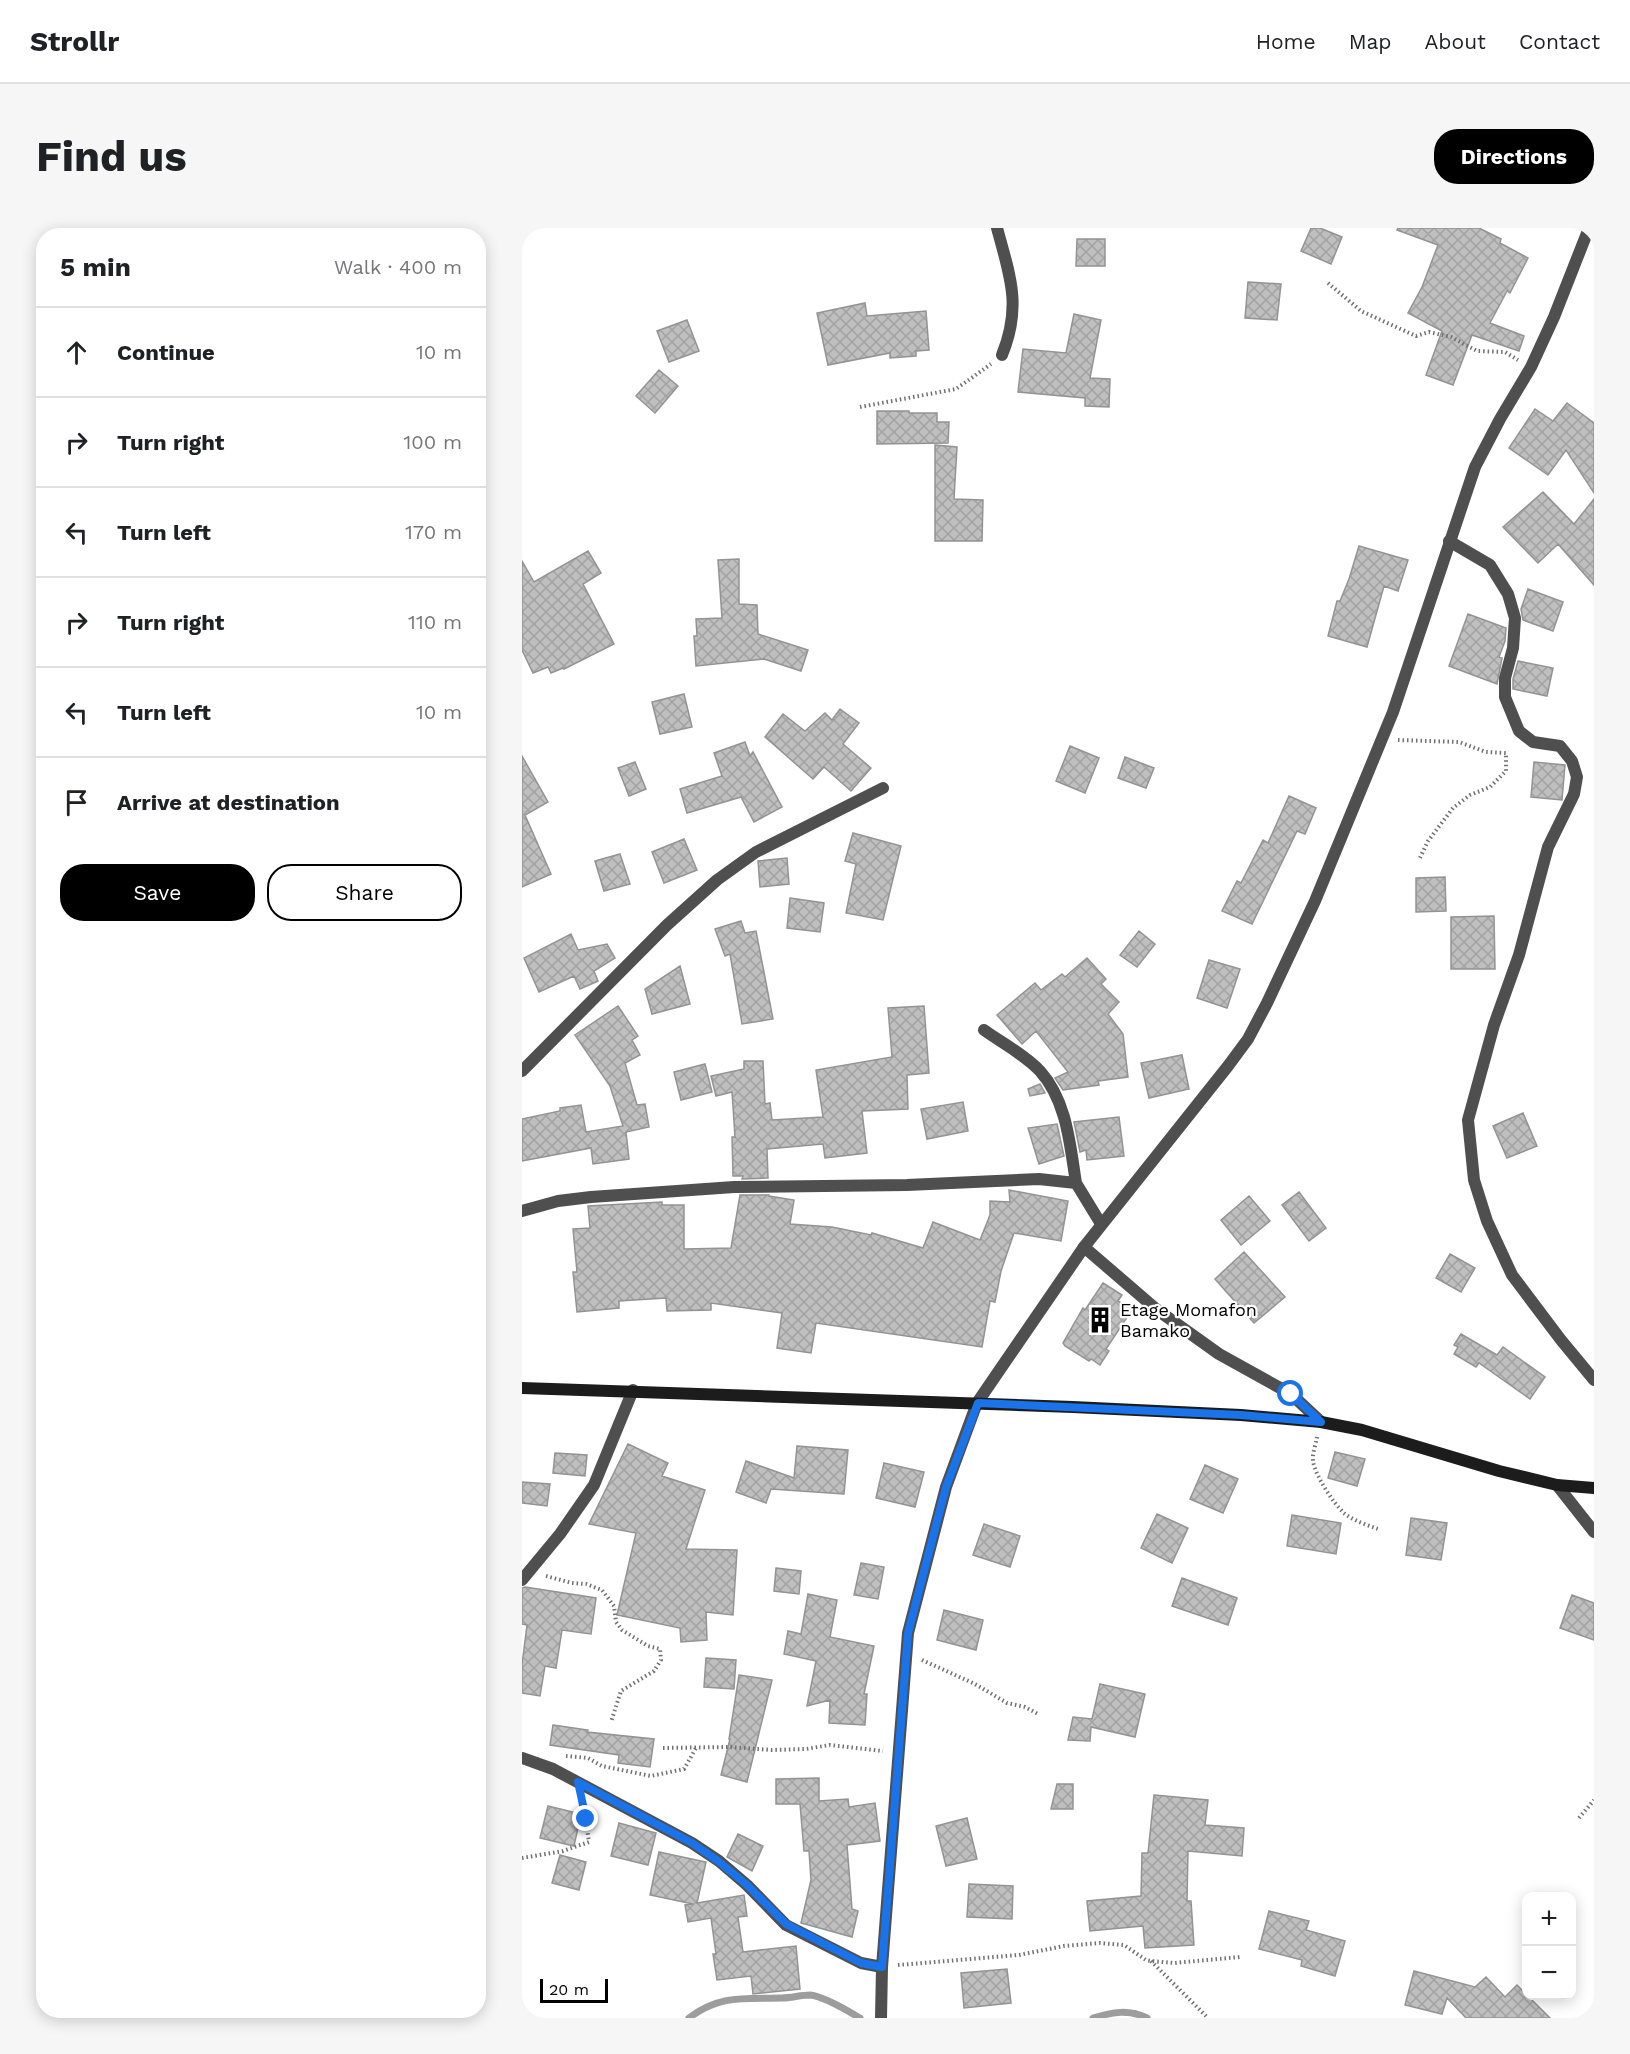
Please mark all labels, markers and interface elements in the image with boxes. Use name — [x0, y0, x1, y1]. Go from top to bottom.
text: Strollr — [30, 25, 119, 58]
text: Home — [1256, 29, 1316, 54]
text: Map — [1349, 29, 1392, 54]
text: About — [1425, 29, 1486, 54]
text: Contact — [1519, 29, 1600, 54]
button: Directions — [1434, 129, 1594, 184]
text: Find us — [36, 132, 187, 181]
text: 5 min — [60, 252, 131, 282]
text: Walk · 400 m — [334, 255, 462, 279]
icon: ahead — [60, 336, 93, 369]
text: Continue — [117, 340, 215, 365]
text: 10 m — [416, 340, 462, 364]
icon: right — [60, 426, 93, 459]
text: Turn right — [117, 430, 224, 455]
text: 100 m — [403, 430, 462, 454]
icon: left — [60, 516, 93, 549]
text: Turn left — [117, 520, 211, 545]
text: 170 m — [405, 520, 462, 544]
icon: right — [60, 606, 93, 639]
text: Turn right — [117, 610, 224, 635]
text: 110 m — [408, 610, 462, 634]
icon: left — [60, 696, 93, 729]
text: Turn left — [117, 700, 211, 725]
text: 10 m — [416, 700, 462, 724]
icon: arrive — [60, 786, 93, 819]
text: Arrive at destination — [117, 790, 340, 815]
button: Save — [60, 864, 255, 921]
button: Share — [267, 864, 462, 921]
place label: Etage Momafon Bamako — [1120, 1299, 1257, 1341]
building icon: Etage Momafon Bamako — [1085, 1305, 1115, 1335]
route start — [1277, 1380, 1303, 1406]
route end — [572, 1805, 598, 1831]
map controls — [1522, 1892, 1576, 2000]
button: + — [1522, 1892, 1576, 1946]
button: − — [1522, 1946, 1576, 2000]
scale bar — [540, 1976, 608, 2004]
text: 20 m — [549, 1980, 589, 1999]

